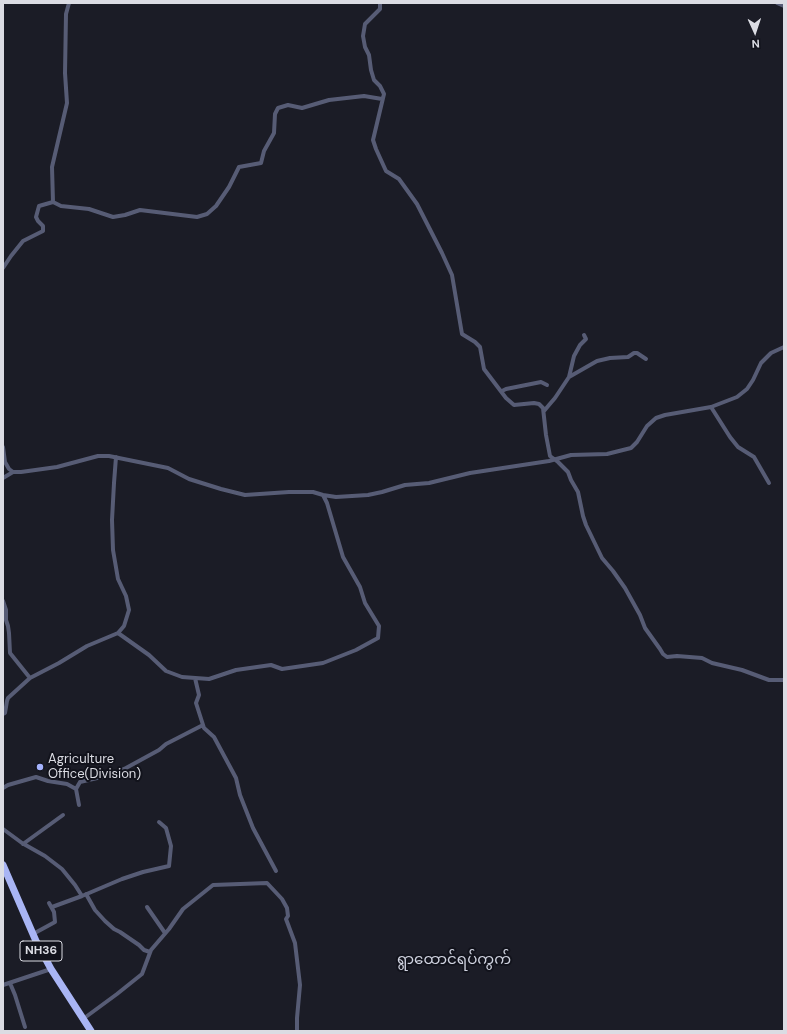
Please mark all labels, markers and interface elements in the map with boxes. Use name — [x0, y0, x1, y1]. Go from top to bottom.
north arrow — [735, 12, 775, 52]
text: N — [751, 37, 760, 51]
place label: Agriculture Office(Division) — [48, 752, 141, 783]
marker: Agriculture Office(Division) — [35, 762, 45, 772]
road number: NH36 — [20, 941, 62, 961]
district label: ရွာထောင်ရပ်ကွက် — [397, 951, 511, 969]

